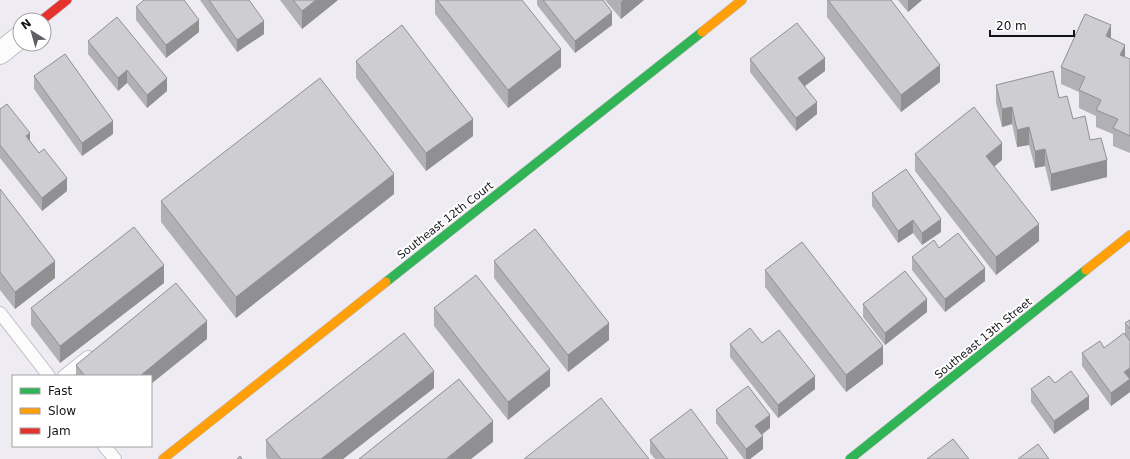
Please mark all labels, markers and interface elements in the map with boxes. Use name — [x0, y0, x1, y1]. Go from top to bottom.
north arrow — [12, 12, 52, 52]
scale bar — [990, 12, 1074, 38]
text: N — [19, 16, 34, 32]
text: 20 m — [996, 19, 1027, 33]
street label: Southeast 12th Court — [395, 179, 496, 262]
street label: Southeast 13th Street — [932, 295, 1035, 382]
legend — [12, 375, 152, 447]
text: Fast — [48, 384, 72, 398]
text: Slow — [48, 404, 76, 418]
text: Jam — [47, 424, 71, 438]

